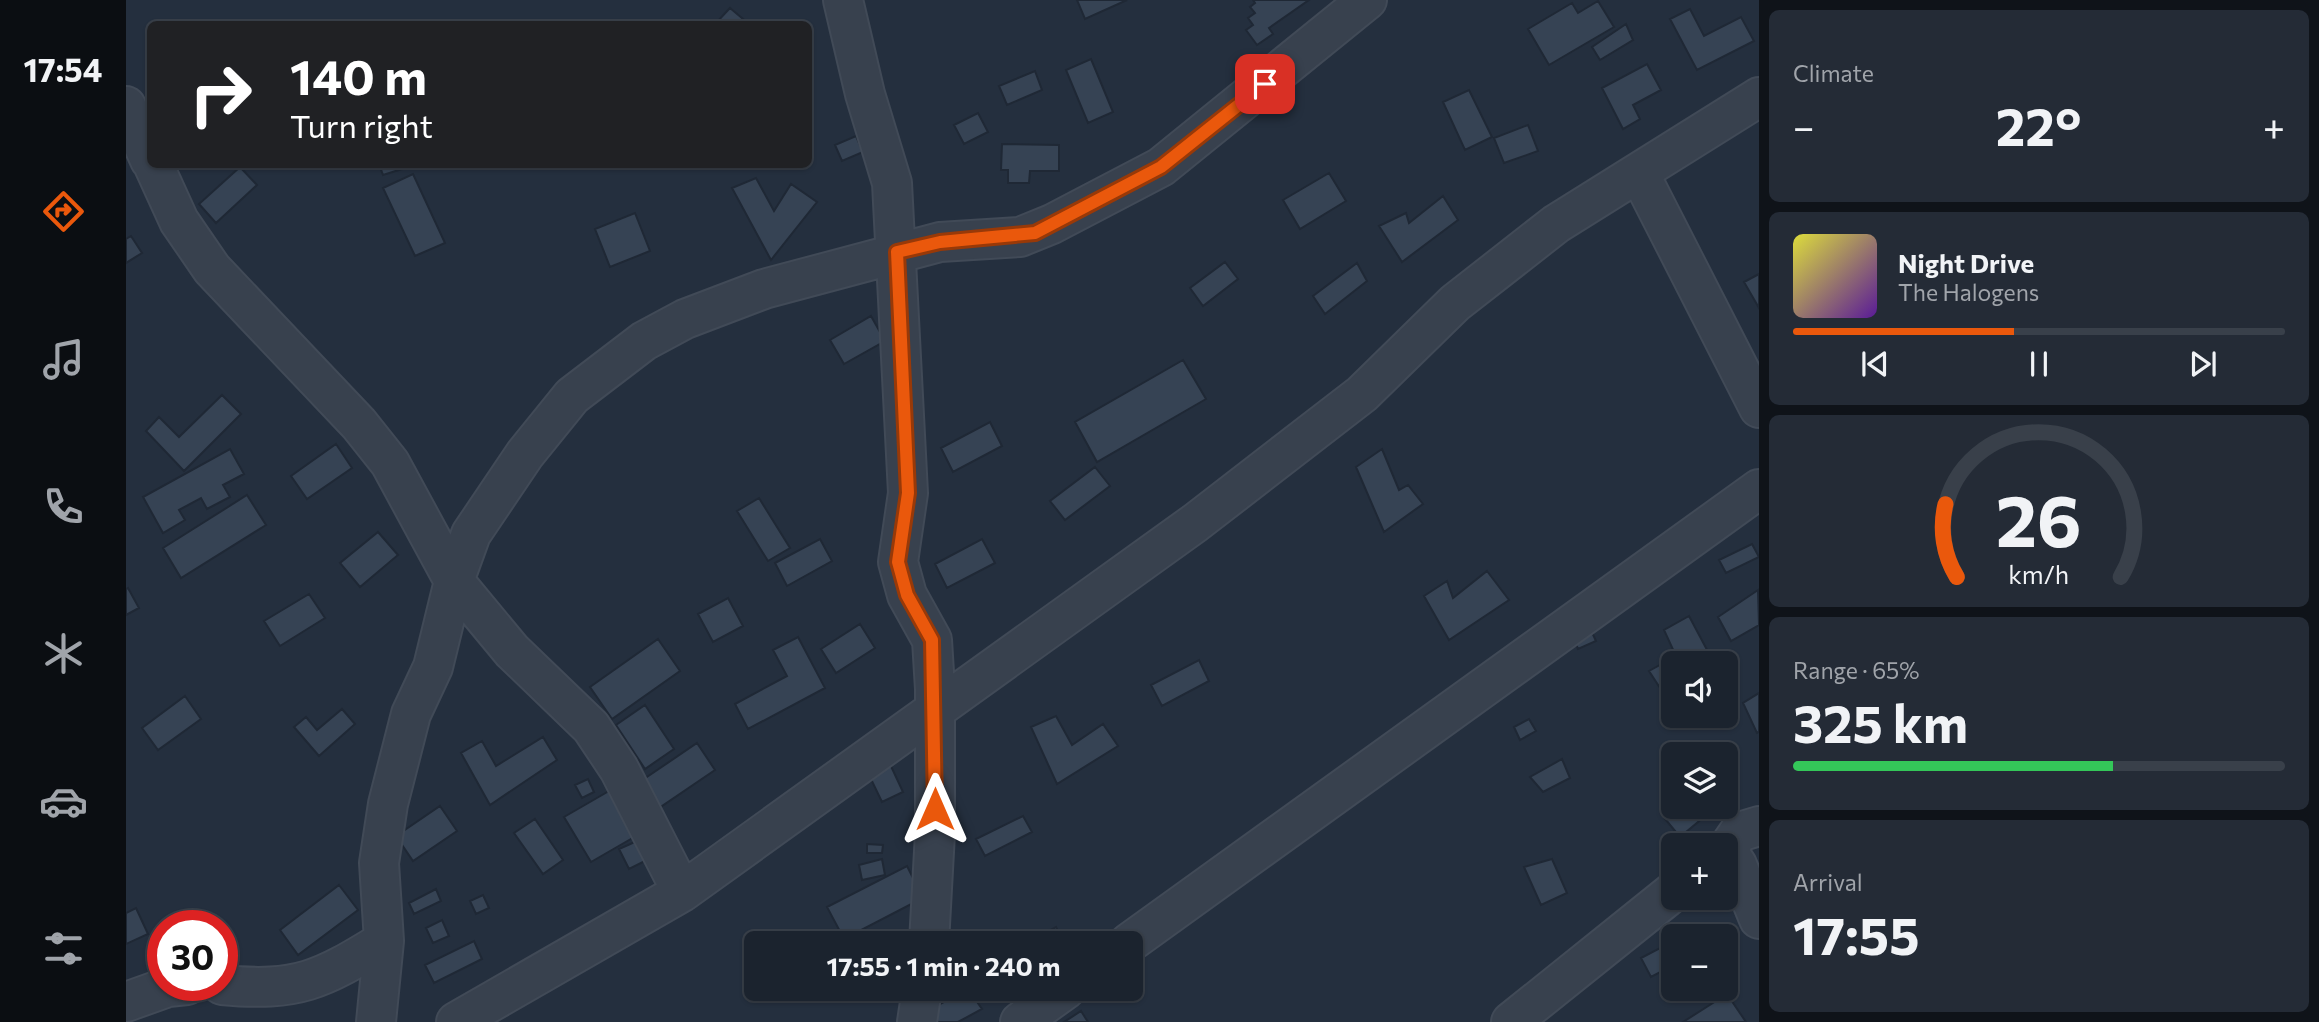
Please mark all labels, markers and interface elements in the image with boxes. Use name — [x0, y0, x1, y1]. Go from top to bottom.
text: 140 m — [290, 45, 427, 105]
text: 17:54 — [24, 49, 102, 89]
icon: right — [175, 49, 266, 140]
pin — [1235, 54, 1295, 114]
text: Climate — [1793, 59, 1874, 87]
icon: arrive — [1246, 65, 1284, 103]
text: 22° — [1996, 93, 2081, 157]
text: − — [1793, 102, 1815, 149]
text: + — [2263, 102, 2285, 149]
text: Turn right — [290, 105, 433, 145]
icon: directions — [39, 187, 88, 236]
text: Night Drive — [1898, 247, 2034, 278]
text: The Halogens — [1898, 278, 2039, 306]
icon: music — [39, 335, 88, 384]
icon: previous — [1856, 345, 1894, 383]
icon: pause — [2020, 345, 2058, 383]
icon: next — [2184, 345, 2222, 383]
text: 26 — [1996, 473, 2082, 562]
icon: phone — [39, 482, 88, 531]
text: km/h — [2009, 559, 2069, 589]
icon: climate — [39, 629, 88, 678]
map controls — [1661, 651, 1738, 1001]
button: sound — [1661, 651, 1738, 728]
text: Range · 65% — [1793, 656, 1920, 684]
text: 325 km — [1793, 690, 1968, 754]
button: layers — [1661, 742, 1738, 819]
position arrow — [898, 772, 972, 846]
icon: car — [39, 777, 88, 826]
button: + — [1661, 833, 1738, 910]
text: Arrival — [1793, 868, 1863, 896]
text: 17:55 — [1793, 902, 1920, 966]
speed limit sign: 30 — [147, 910, 238, 1001]
icon: filters — [39, 924, 88, 973]
button: − — [1661, 924, 1738, 1001]
text: 17:55 · 1 min · 240 m — [827, 950, 1060, 981]

